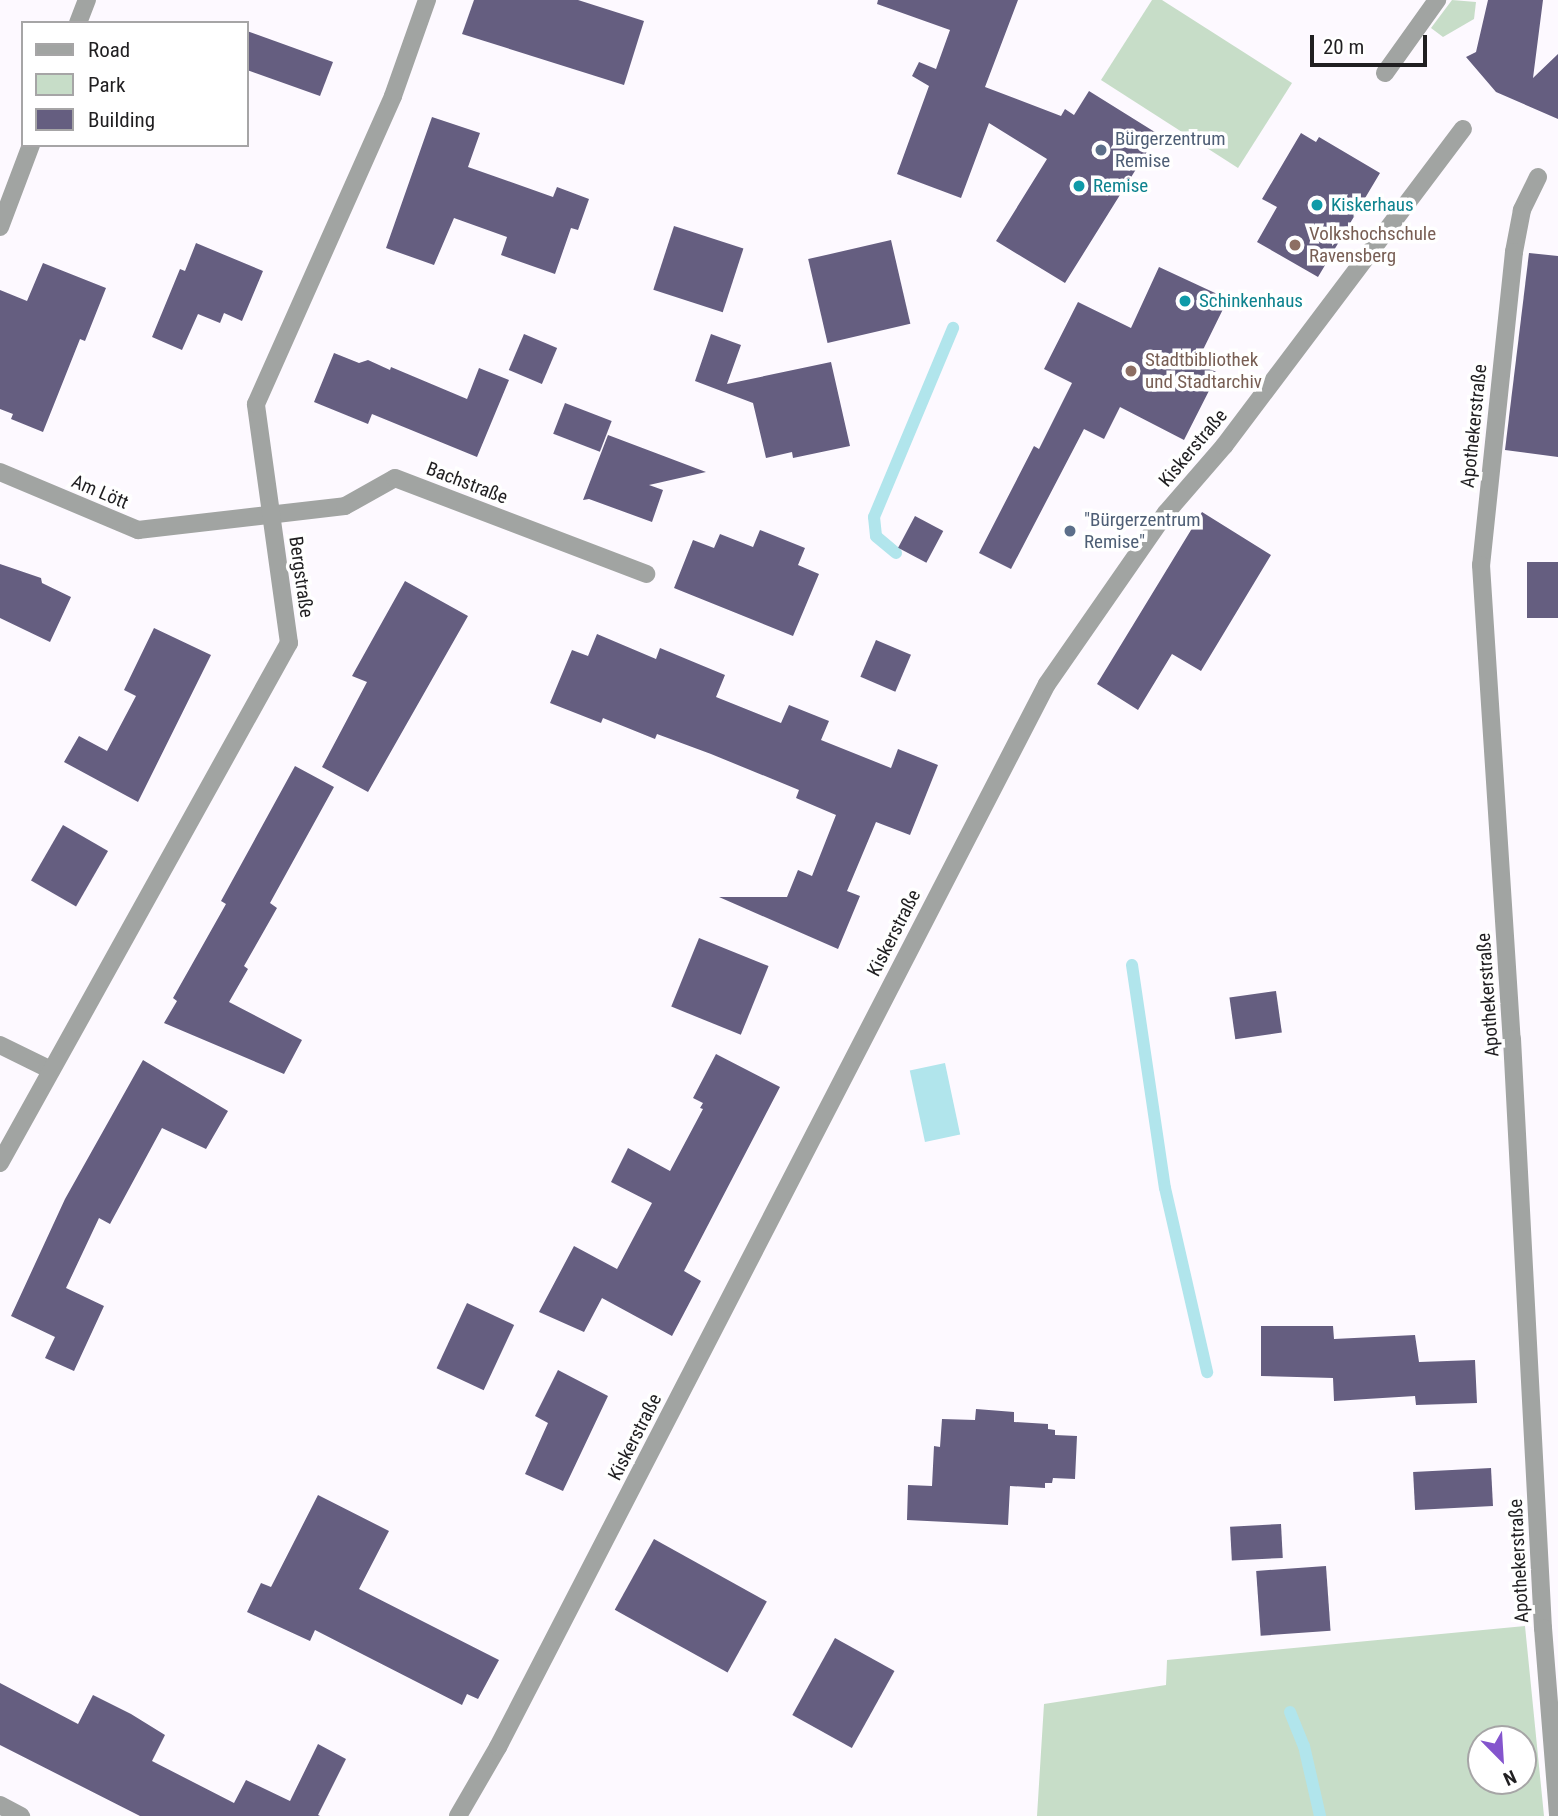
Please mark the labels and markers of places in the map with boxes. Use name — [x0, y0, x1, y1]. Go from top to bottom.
place label: Bürgerzentrum Remise — [1115, 128, 1225, 172]
marker: Bürgerzentrum Remise — [1093, 142, 1109, 158]
place label: Remise — [1093, 175, 1148, 197]
marker: Remise — [1071, 178, 1087, 194]
place label: Kiskerhaus — [1331, 194, 1414, 216]
marker: Kiskerhaus — [1309, 197, 1325, 213]
place label: Volkshochschule Ravensberg — [1309, 223, 1436, 267]
marker: Volkshochschule Ravensberg — [1287, 237, 1303, 253]
place label: Schinkenhaus — [1199, 290, 1303, 312]
marker: Schinkenhaus — [1177, 293, 1193, 309]
place label: Stadtbibliothek und Stadtarchiv — [1145, 349, 1262, 393]
marker: Stadtbibliothek und Stadtarchiv — [1123, 363, 1139, 379]
place label: "Bürgerzentrum Remise" — [1084, 509, 1201, 553]
marker: "Bürgerzentrum Remise" — [1062, 523, 1078, 539]

